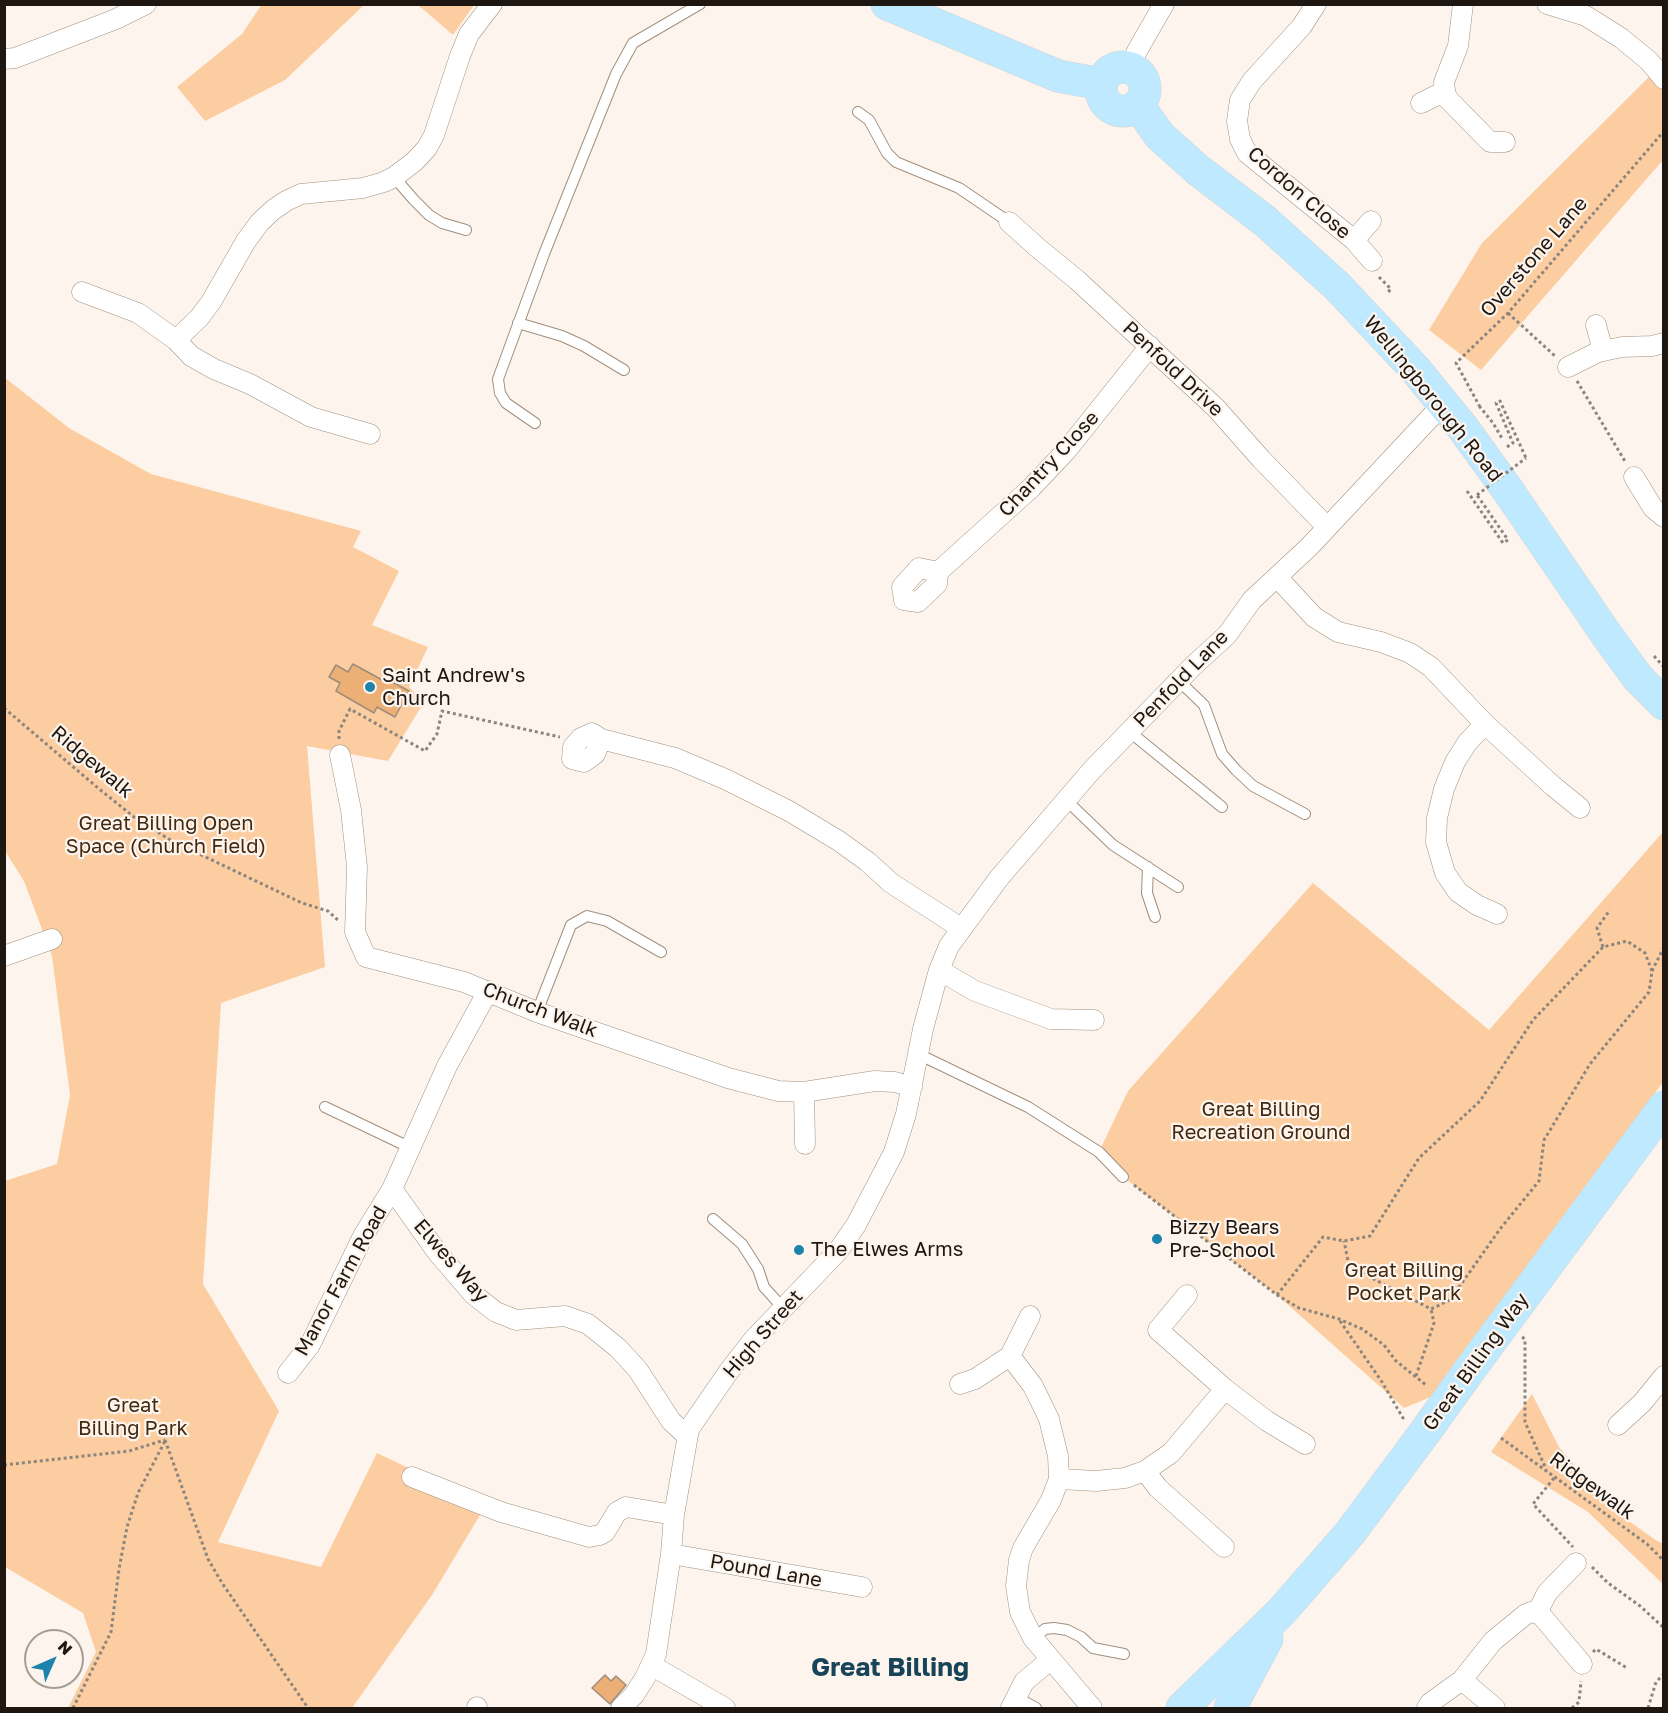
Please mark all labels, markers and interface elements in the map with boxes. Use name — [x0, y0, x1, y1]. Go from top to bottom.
street label: Cordon Close — [1243, 142, 1355, 244]
street label: Overstone Lane — [1475, 192, 1593, 322]
street label: Wellingborough Road — [1358, 311, 1508, 487]
street label: Penfold Drive — [1118, 316, 1228, 422]
street label: Chantry Close — [994, 406, 1104, 522]
street label: Penfold Lane — [1129, 625, 1233, 733]
place label: Saint Andrew's Church — [382, 664, 525, 711]
marker: Saint Andrew's Church — [363, 680, 377, 694]
street label: Ridgewalk — [46, 721, 138, 803]
park label: Great Billing Open Space (Church Field) — [66, 812, 266, 859]
street label: Church Walk — [479, 977, 601, 1043]
park label: Great Billing Recreation Ground — [1171, 1098, 1351, 1145]
street label: Manor Farm Road — [290, 1202, 392, 1360]
street label: Elwes Way — [408, 1215, 494, 1307]
place label: Bizzy Bears Pre-School — [1169, 1216, 1279, 1263]
marker: Bizzy Bears Pre-School — [1150, 1232, 1164, 1246]
place label: The Elwes Arms — [811, 1238, 963, 1262]
marker: The Elwes Arms — [792, 1243, 806, 1257]
park label: Great Billing Pocket Park — [1345, 1259, 1463, 1306]
street label: High Street — [718, 1285, 808, 1383]
street label: Great Billing Way — [1418, 1288, 1534, 1436]
park label: Great Billing Park — [78, 1394, 188, 1441]
street label: Ridgewalk — [1545, 1447, 1639, 1525]
street label: Pound Lane — [708, 1549, 824, 1593]
north arrow — [24, 1629, 84, 1689]
text: N — [54, 1636, 77, 1659]
district label: Great Billing — [811, 1652, 969, 1684]

